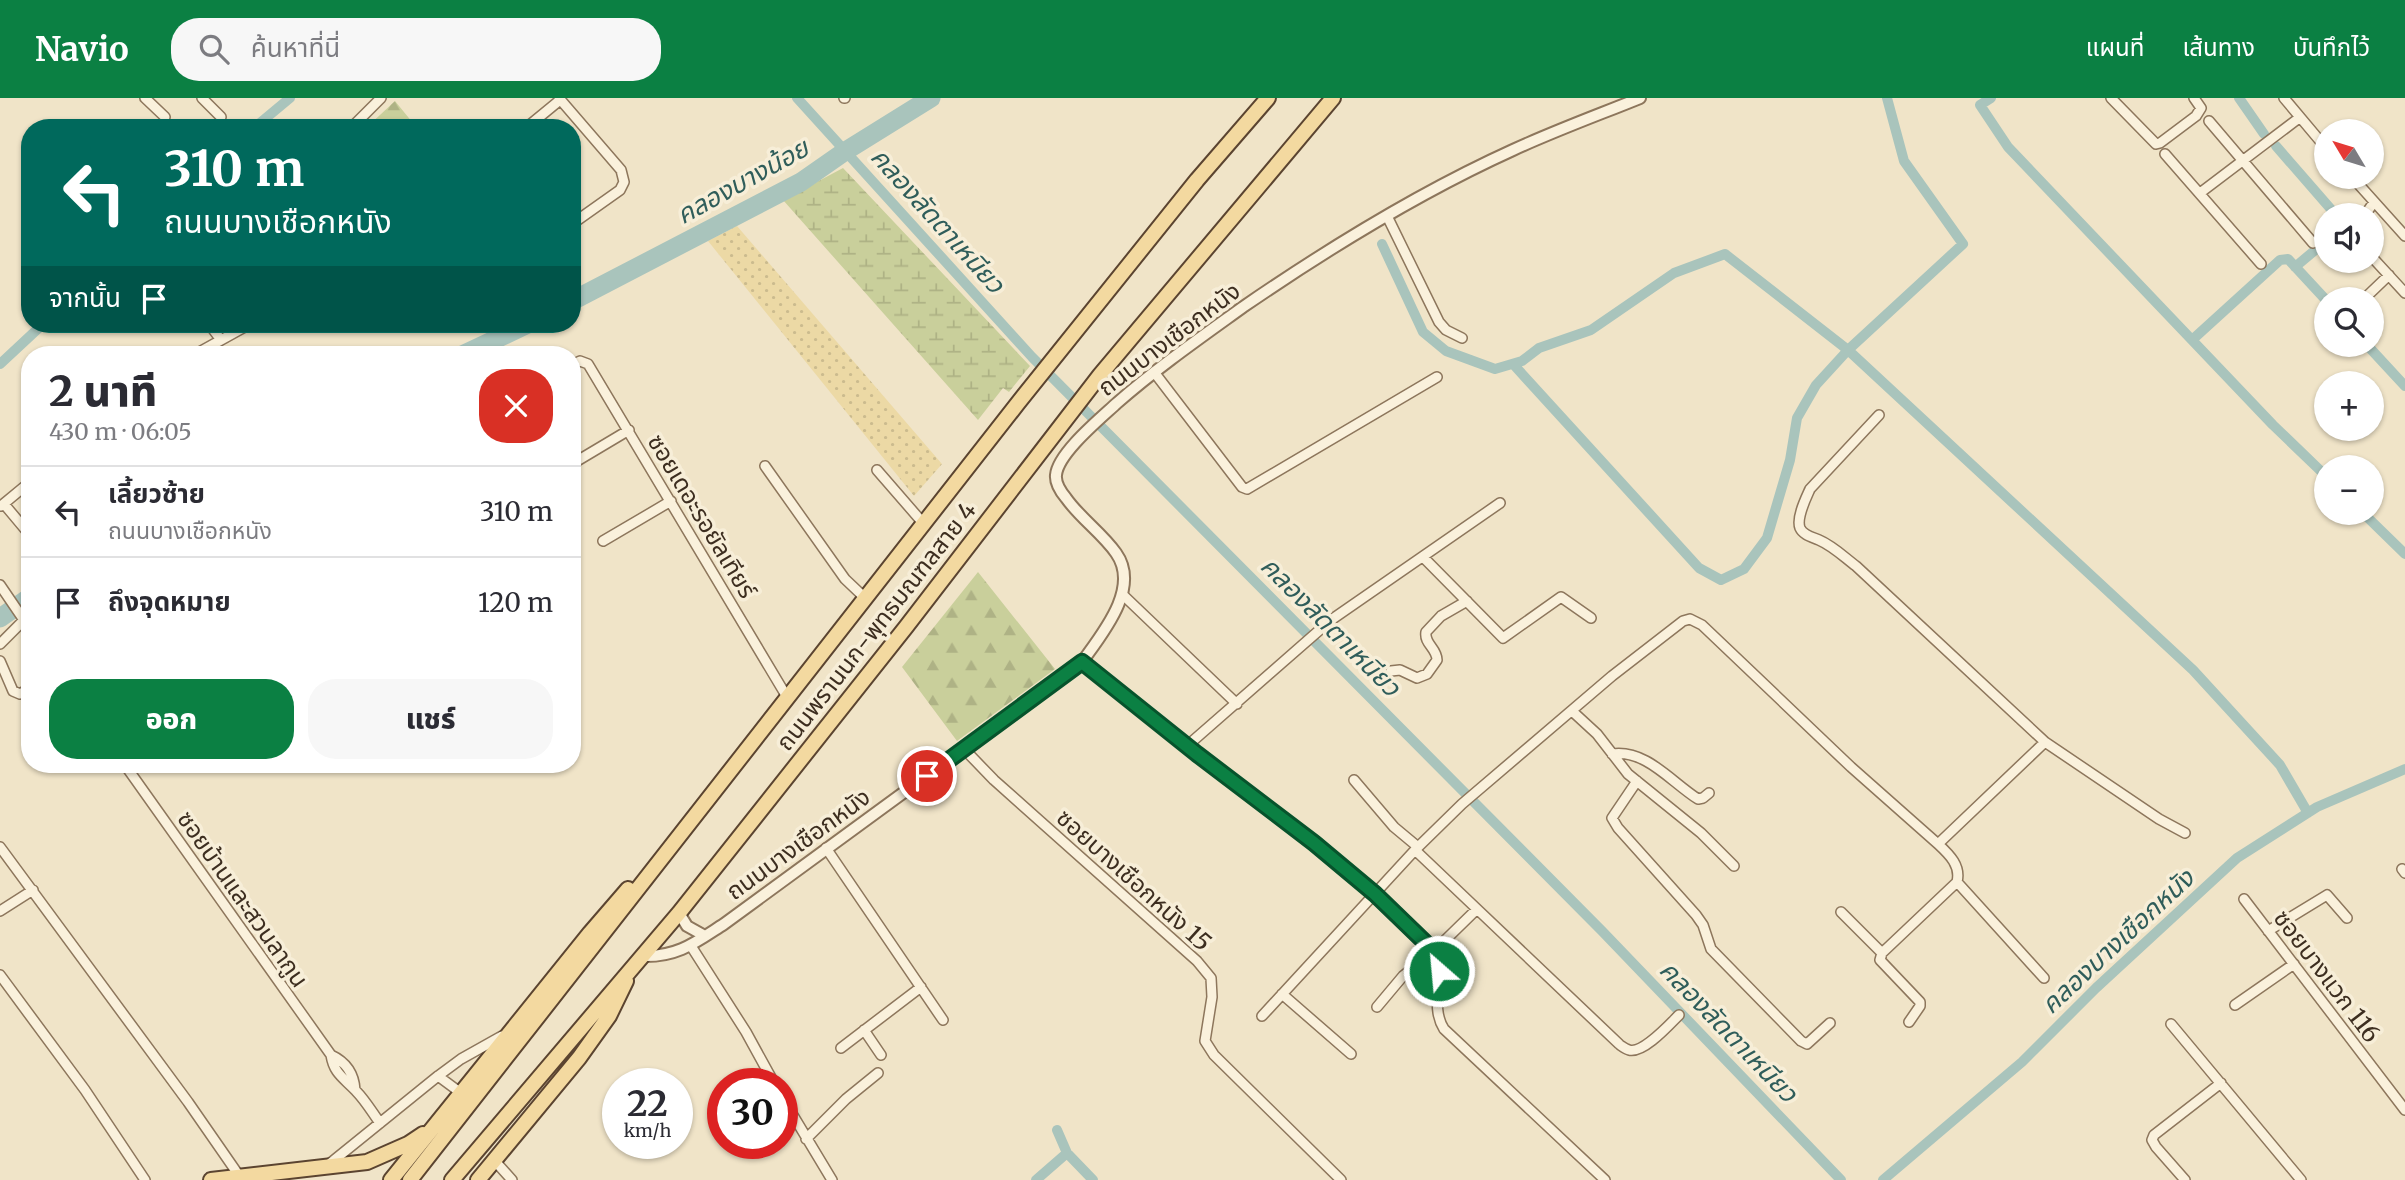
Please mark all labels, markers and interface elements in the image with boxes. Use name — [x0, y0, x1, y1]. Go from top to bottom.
search box — [171, 18, 661, 81]
text: Navio — [35, 29, 129, 70]
icon: search — [195, 30, 233, 68]
text: ค้นหาที่นี่ — [251, 31, 340, 64]
text: แผนที่ — [2086, 32, 2144, 63]
text: เส้นทาง — [2182, 32, 2255, 63]
text: บันทึกไว้ — [2293, 32, 2370, 63]
north arrow — [2314, 119, 2384, 189]
map controls — [2314, 119, 2384, 525]
water label: คลองบางน้อย — [670, 130, 815, 231]
text: 310 m — [164, 138, 304, 199]
water label: คลองลัดตาเหนียว — [864, 140, 1013, 301]
icon: left — [49, 147, 140, 238]
text: ถนนบางเชือกหนัง — [164, 202, 392, 242]
button: sound — [2314, 203, 2384, 273]
street label: ถนนบางเชือกหนัง — [1091, 275, 1247, 403]
icon: arrive — [135, 280, 173, 318]
text: จากนั้น — [49, 281, 121, 314]
button: search — [2314, 287, 2384, 357]
text: 2 นาที — [49, 365, 157, 417]
button: close — [479, 369, 553, 443]
button: + — [2314, 371, 2384, 441]
text: 430 m · 06:05 — [49, 417, 192, 446]
street label: ซอยเดอะรอยัลเทียร์ — [641, 428, 764, 605]
button: − — [2314, 455, 2384, 525]
text: เลี้ยวซ้าย — [108, 477, 205, 510]
icon: left — [49, 493, 87, 531]
text: 310 m — [480, 495, 553, 528]
street label: ถนนพรานนก-พุทธมณฑลสาย 4 — [769, 495, 983, 757]
text: ถนนบางเชือกหนัง — [108, 516, 272, 545]
water label: คลองลัดตาเหนียว — [1254, 549, 1409, 704]
icon: arrive — [49, 584, 87, 622]
text: ถึงจุดหมาย — [108, 585, 231, 618]
text: 120 m — [478, 586, 553, 619]
button: ออก — [49, 679, 294, 759]
button: แชร์ — [308, 679, 553, 759]
pin — [897, 746, 957, 806]
icon: arrive — [908, 757, 946, 795]
street label: ถนนบางเชือกหนัง — [720, 781, 876, 907]
street label: ซอยบางเชือกหนัง 15 — [1050, 802, 1218, 958]
street label: ซอยบ้านและสวนลากูน — [171, 805, 315, 993]
water label: คลองบางเชือกหนัง — [2034, 861, 2201, 1020]
street label: ซอยบางแวก 116 — [2267, 903, 2387, 1049]
position arrow — [1402, 934, 1476, 1008]
water label: คลองลัดตาเหนียว — [1653, 953, 1806, 1110]
speed limit sign: 30 — [707, 1068, 798, 1159]
text: 22 — [627, 1082, 668, 1126]
text: km/h — [624, 1119, 671, 1142]

